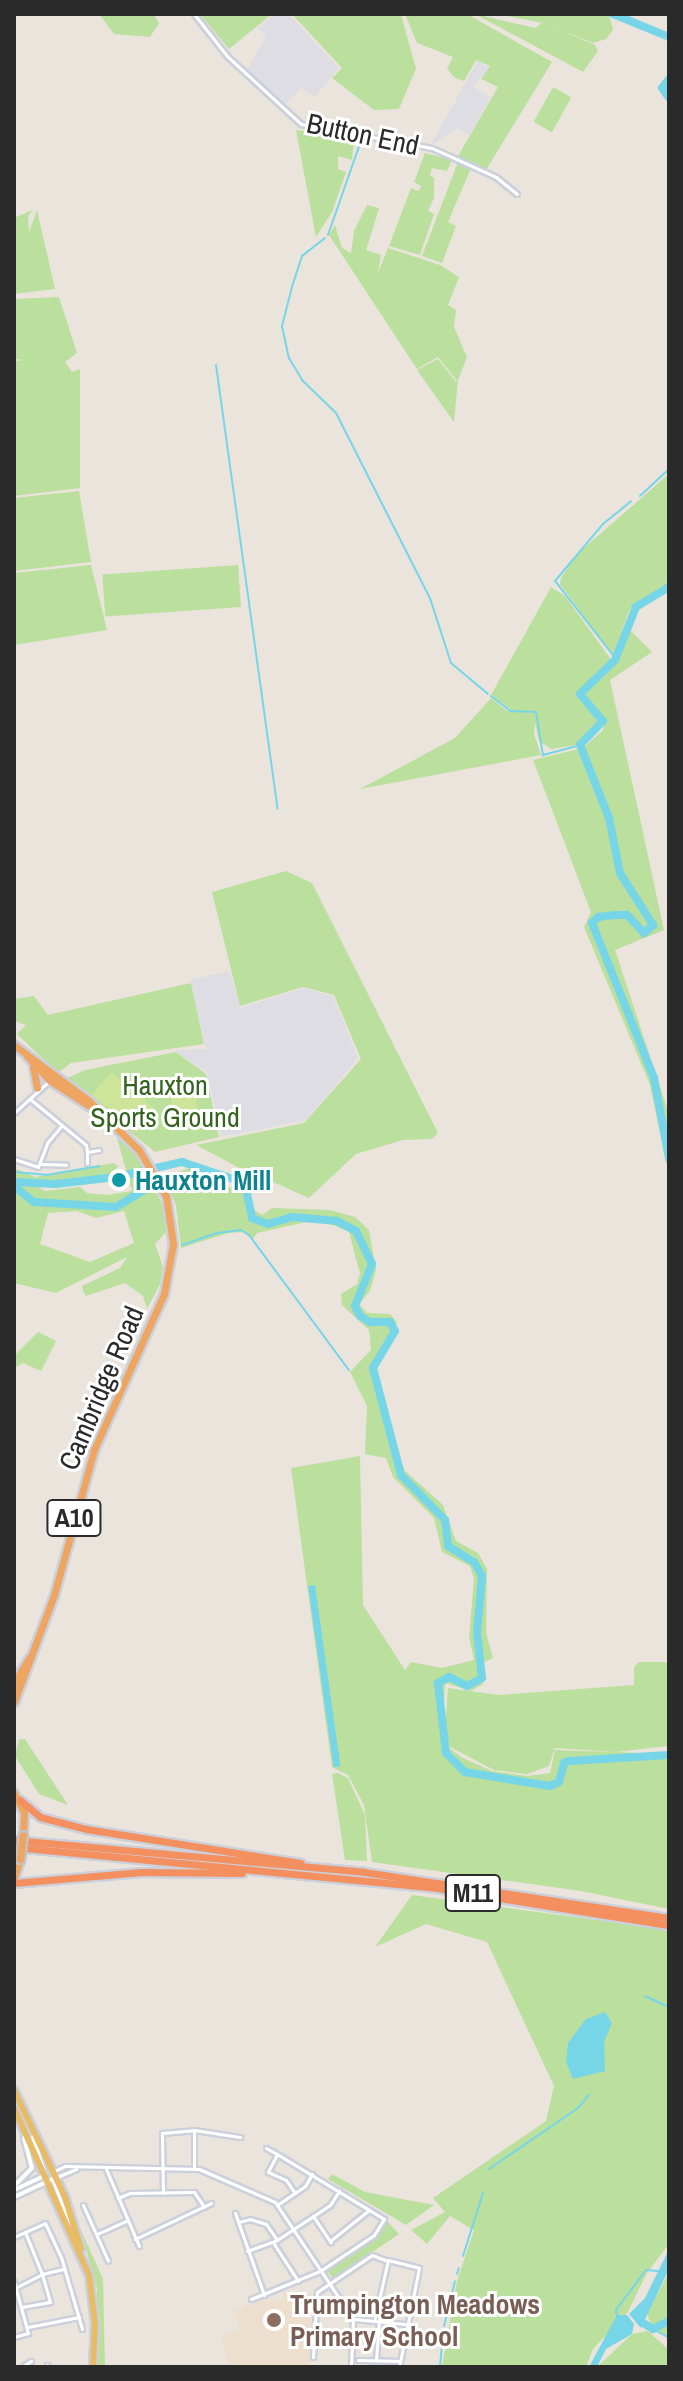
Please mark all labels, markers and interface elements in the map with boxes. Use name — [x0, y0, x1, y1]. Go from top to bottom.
street label: Button End — [304, 106, 422, 162]
park label: Hauxton Sports Ground — [90, 1068, 240, 1134]
place label: Hauxton Mill — [135, 1163, 271, 1197]
marker: Hauxton Mill — [110, 1171, 128, 1189]
street label: Cambridge Road — [51, 1301, 151, 1475]
road number: A10 — [46, 1496, 102, 1540]
road number: M11 — [443, 1871, 503, 1915]
place label: Trumpington Meadows Primary School — [290, 2287, 540, 2353]
marker: Trumpington Meadows Primary School — [265, 2311, 283, 2329]

